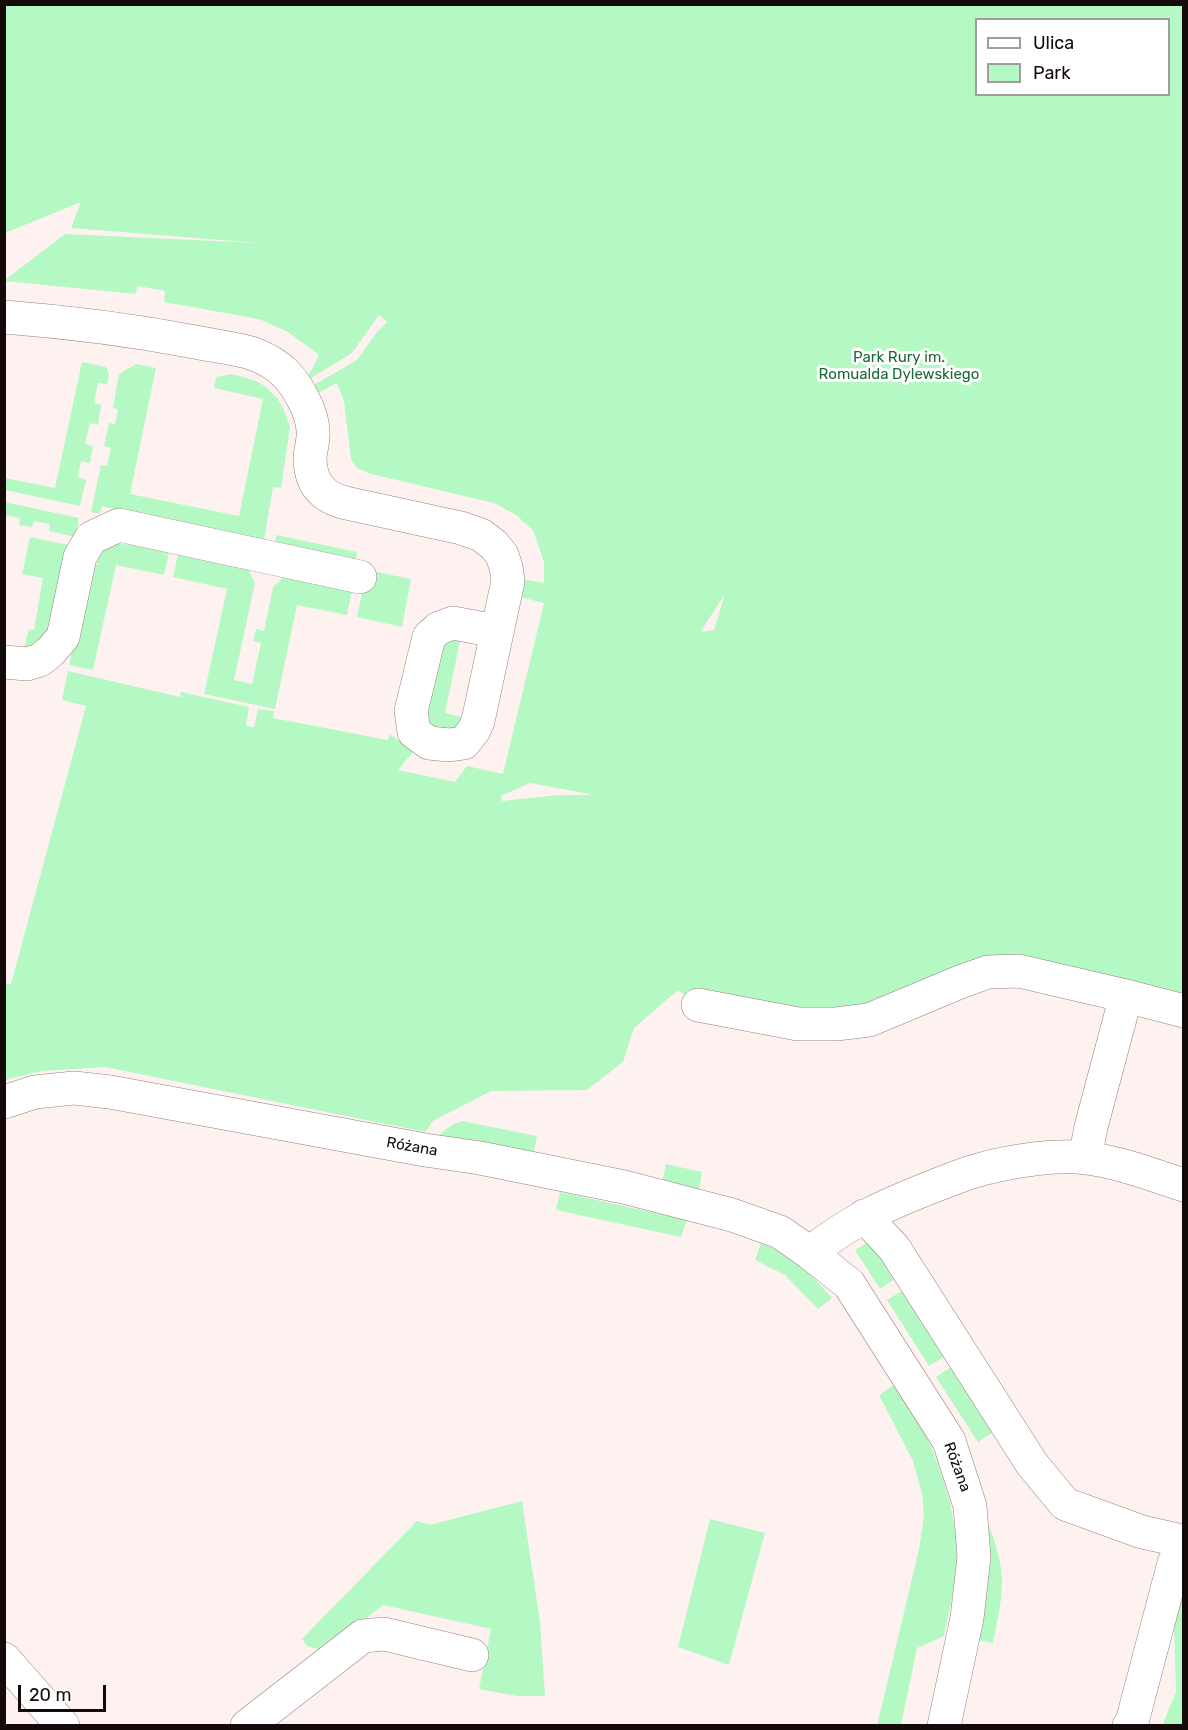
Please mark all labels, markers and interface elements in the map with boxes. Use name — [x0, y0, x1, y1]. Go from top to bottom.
legend — [975, 18, 1170, 96]
text: Ulica — [1033, 32, 1074, 54]
text: Park — [1033, 62, 1070, 84]
park label: Park Rury im. Romualda Dylewskiego — [819, 349, 979, 384]
street label: Różana — [385, 1134, 439, 1160]
street label: Różana — [940, 1440, 974, 1494]
scale bar — [21, 1673, 110, 1711]
text: 20 m — [29, 1684, 71, 1706]

